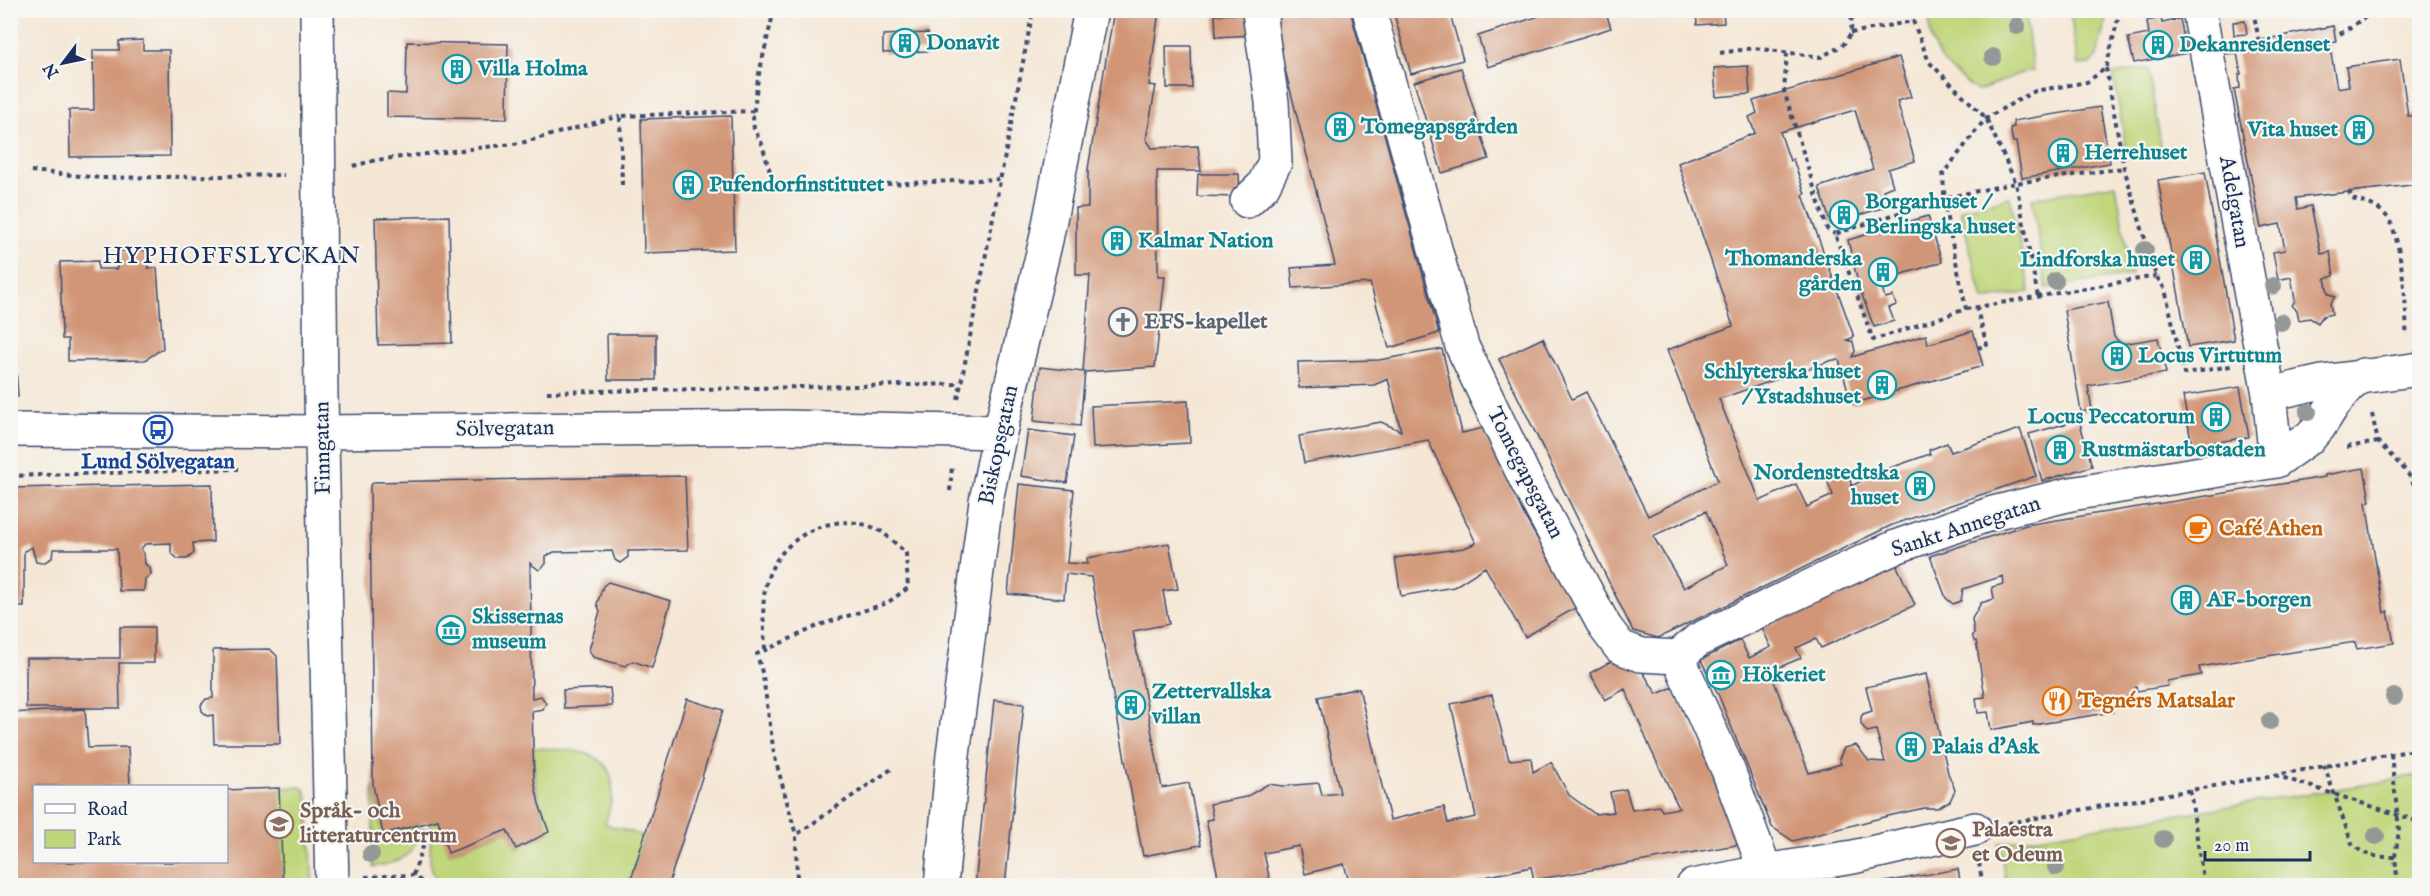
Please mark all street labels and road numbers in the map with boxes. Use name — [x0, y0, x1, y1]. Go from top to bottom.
street label: Adelgatan — [2212, 153, 2256, 250]
street label: Biskopsgatan — [973, 382, 1025, 507]
street label: Finngatan — [308, 401, 338, 495]
street label: Tomegapsgatan — [1480, 402, 1570, 544]
street label: Sölvegatan — [455, 414, 555, 444]
street label: Sankt Annegatan — [1888, 490, 2044, 564]

